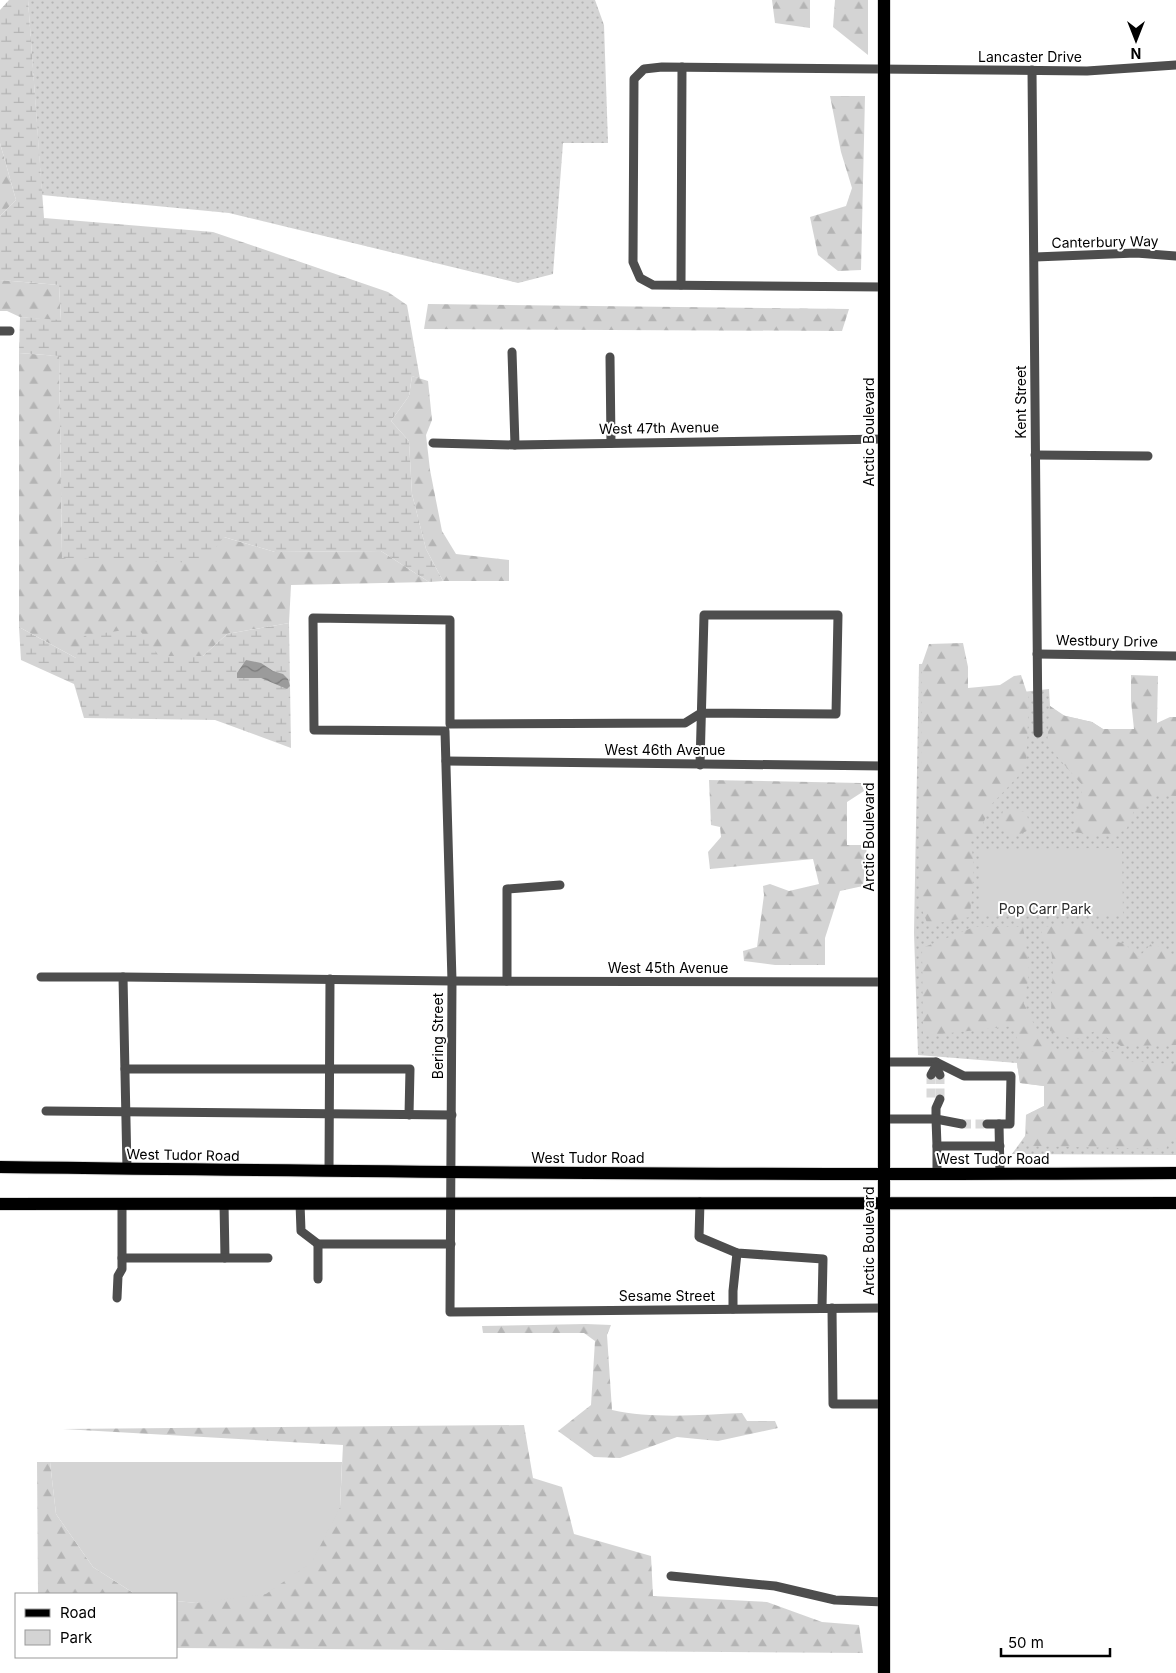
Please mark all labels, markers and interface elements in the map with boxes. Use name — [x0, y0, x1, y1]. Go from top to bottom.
north arrow — [1111, 15, 1161, 65]
text: N — [1131, 45, 1141, 62]
street label: Lancaster Drive — [978, 48, 1082, 65]
street label: Canterbury Way — [1051, 232, 1159, 251]
street label: Kent Street — [1012, 365, 1029, 439]
street label: Arctic Boulevard — [860, 378, 877, 487]
street label: West 47th Avenue — [599, 418, 719, 437]
street label: Westbury Drive — [1056, 631, 1158, 650]
street label: West 46th Avenue — [605, 741, 725, 758]
street label: Arctic Boulevard — [860, 783, 877, 892]
park label: Pop Carr Park — [999, 900, 1092, 917]
street label: West 45th Avenue — [608, 959, 728, 976]
street label: Bering Street — [429, 992, 446, 1079]
street label: West Tudor Road — [126, 1145, 240, 1164]
street label: West Tudor Road — [531, 1149, 645, 1166]
street label: West Tudor Road — [936, 1150, 1050, 1167]
street label: Arctic Boulevard — [860, 1187, 877, 1296]
street label: Sesame Street — [619, 1287, 716, 1304]
legend — [15, 1593, 178, 1658]
text: Road — [60, 1603, 96, 1622]
scale bar — [1001, 1626, 1110, 1658]
text: Park — [60, 1628, 93, 1647]
text: 50 m — [1008, 1633, 1044, 1652]

